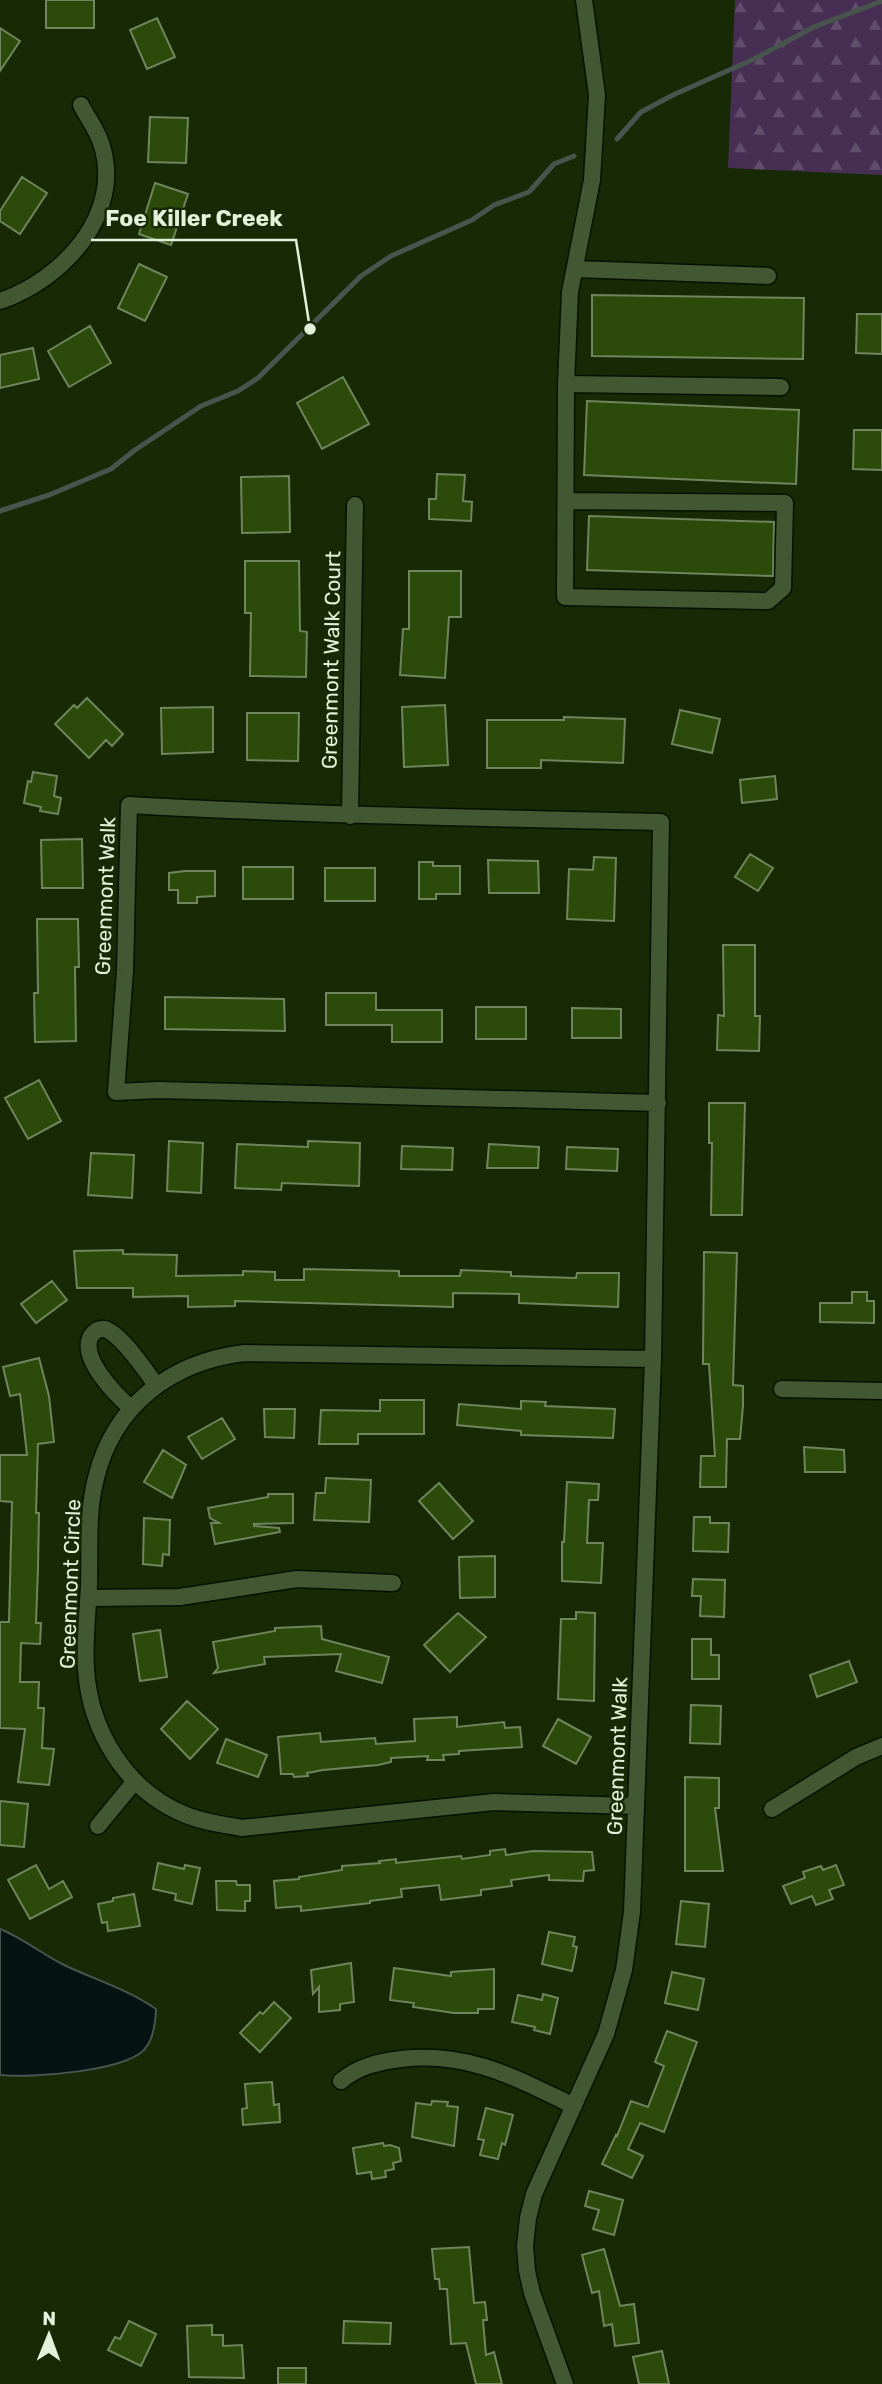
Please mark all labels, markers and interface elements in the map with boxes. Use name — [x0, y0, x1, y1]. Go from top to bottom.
callout: Foe Killer Creek — [91, 196, 296, 240]
text: Foe Killer Creek — [105, 204, 283, 232]
street label: Greenmont Walk Court — [317, 551, 345, 769]
street label: Greenmont Walk — [90, 816, 120, 976]
street label: Greenmont Circle — [55, 1498, 85, 1670]
street label: Greenmont Walk — [602, 1676, 632, 1836]
north arrow — [14, 2300, 84, 2370]
text: N — [42, 2307, 56, 2330]

